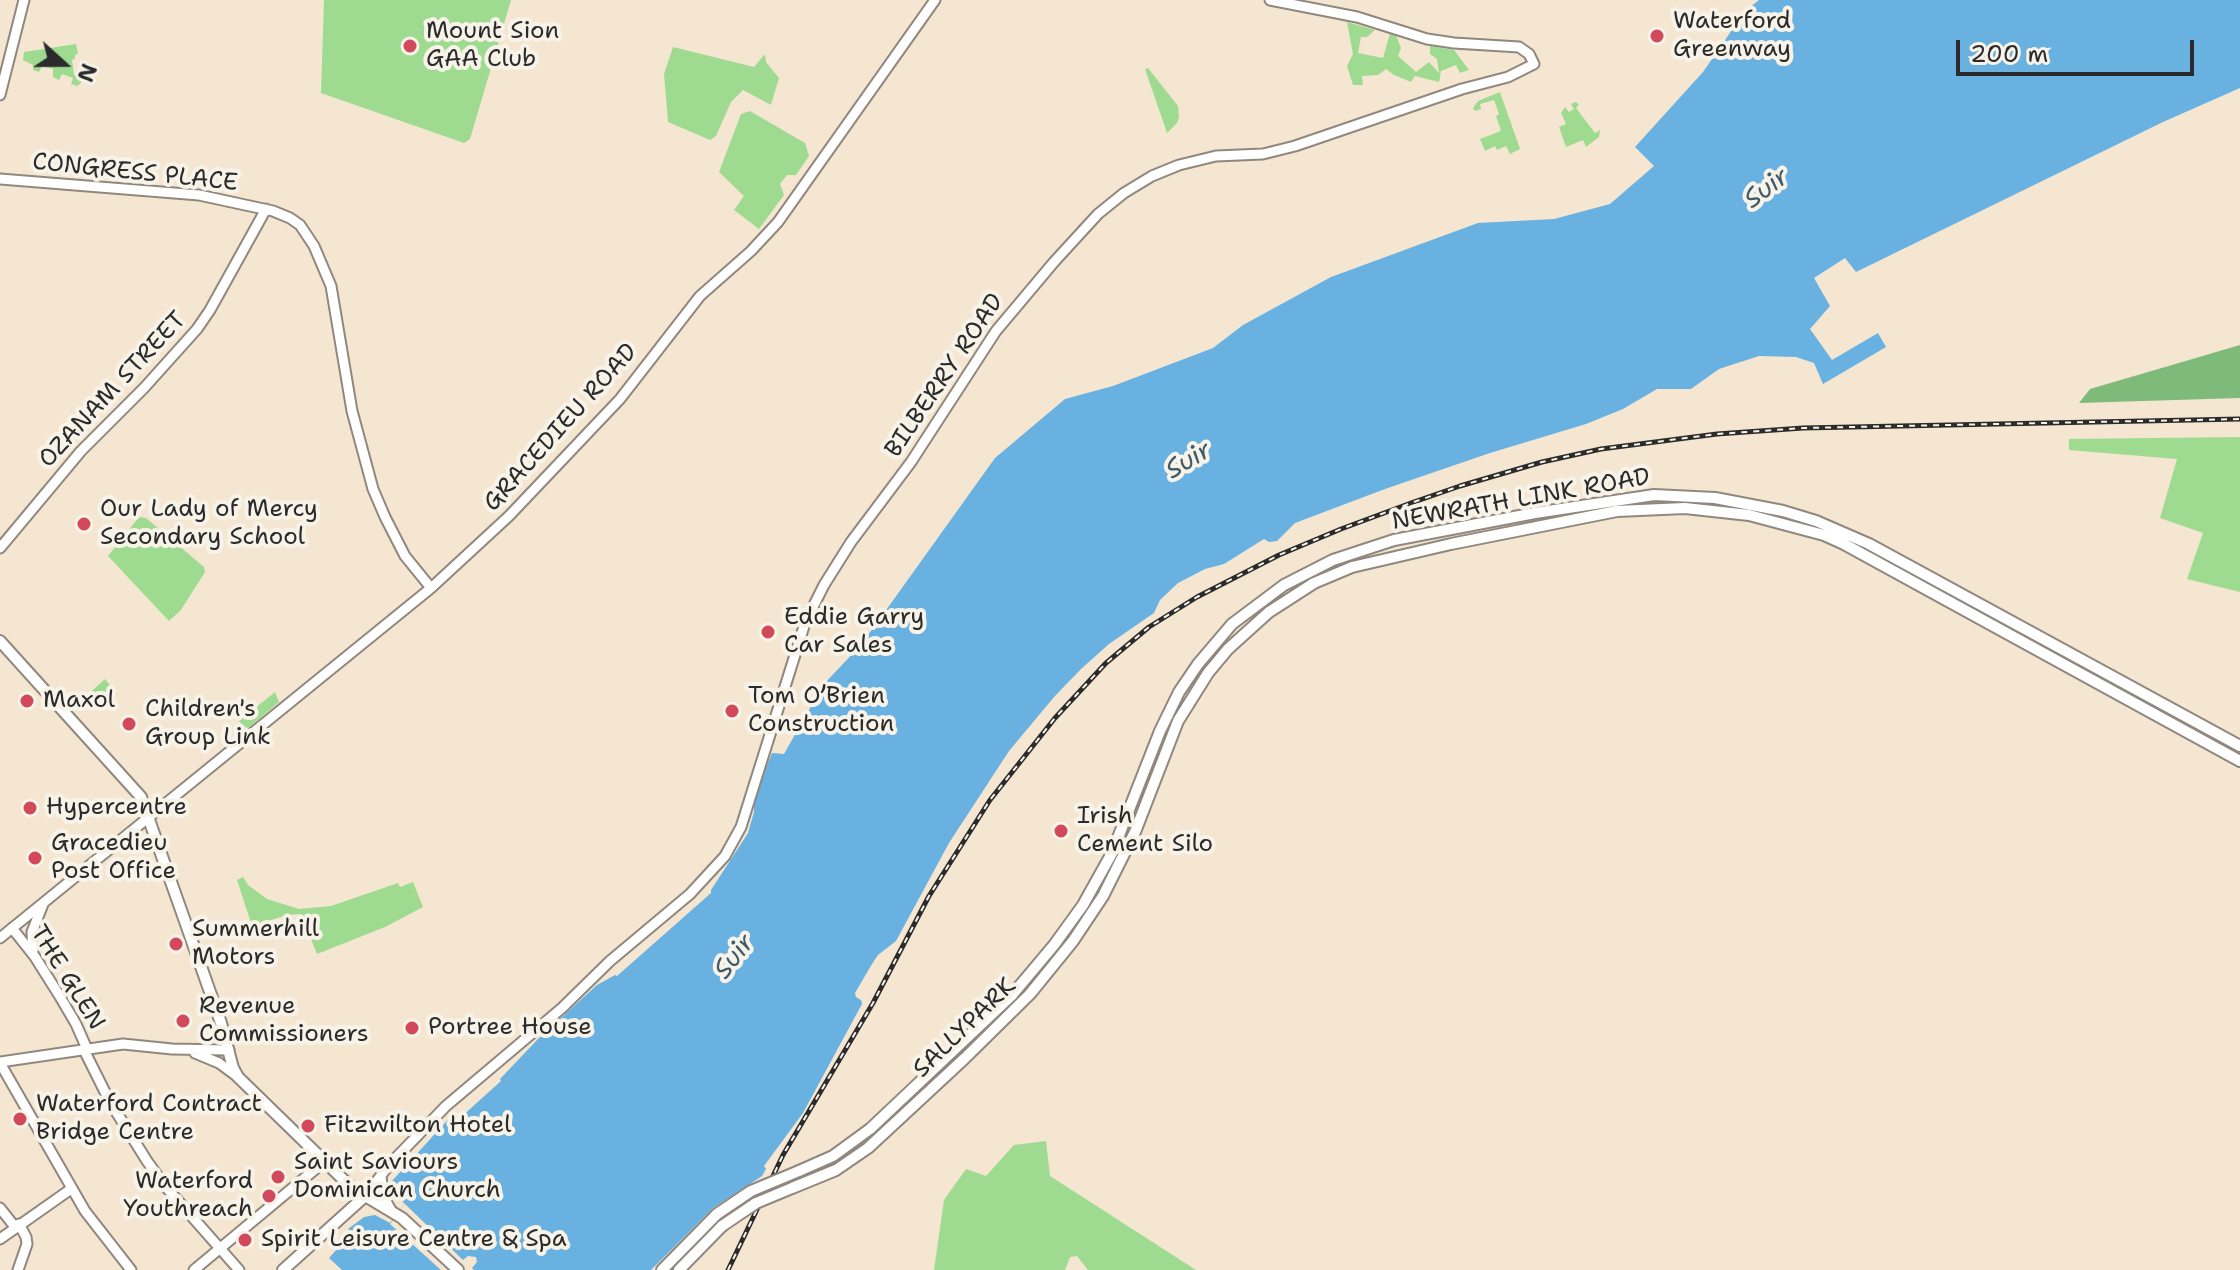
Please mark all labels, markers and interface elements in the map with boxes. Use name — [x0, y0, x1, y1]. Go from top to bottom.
place label: Waterford Greenway — [1673, 8, 1791, 64]
place label: Mount Sion GAA Club — [426, 18, 559, 74]
north arrow — [24, 24, 104, 104]
scale bar — [1960, 24, 2198, 74]
marker: Waterford Greenway — [1648, 27, 1666, 45]
marker: Mount Sion GAA Club — [401, 37, 419, 55]
text: 200 m — [1970, 38, 2048, 70]
text: N — [70, 59, 104, 86]
street label: CONGRESS PLACE — [31, 148, 239, 198]
water label: Suir — [1738, 162, 1796, 216]
street label: BILBERRY ROAD — [880, 289, 1010, 463]
street label: OZANAM STREET — [33, 306, 193, 474]
street label: GRACEDIEU ROAD — [478, 338, 644, 518]
water label: Suir — [1160, 435, 1218, 487]
street label: NEWRATH LINK ROAD — [1390, 463, 1652, 537]
place label: Our Lady of Mercy Secondary School — [100, 496, 318, 552]
marker: Our Lady of Mercy Secondary School — [75, 515, 93, 533]
place label: Eddie Garry Car Sales — [784, 604, 924, 660]
marker: Eddie Garry Car Sales — [759, 623, 777, 641]
place label: Tom O’Brien Construction — [748, 683, 894, 739]
place label: Maxol — [43, 687, 115, 715]
marker: Maxol — [18, 692, 36, 710]
place label: Children's Group Link — [145, 696, 271, 752]
marker: Tom O’Brien Construction — [723, 702, 741, 720]
marker: Children's Group Link — [120, 715, 138, 733]
place label: Hypercentre — [46, 794, 187, 822]
marker: Hypercentre — [21, 799, 39, 817]
place label: Irish Cement Silo — [1077, 803, 1213, 859]
marker: Irish Cement Silo — [1052, 822, 1070, 840]
place label: Gracedieu Post Office — [51, 830, 176, 886]
marker: Gracedieu Post Office — [26, 849, 44, 867]
place label: Summerhill Motors — [192, 916, 319, 972]
street label: THE GLEN — [24, 920, 110, 1036]
water label: Suir — [708, 928, 762, 986]
marker: Summerhill Motors — [167, 935, 185, 953]
street label: SALLYPARK — [908, 972, 1022, 1084]
place label: Revenue Commissioners — [199, 993, 369, 1049]
marker: Revenue Commissioners — [174, 1012, 192, 1030]
place label: Portree House — [428, 1014, 592, 1042]
marker: Portree House — [403, 1019, 421, 1037]
place label: Waterford Contract Bridge Centre — [36, 1091, 262, 1147]
marker: Waterford Contract Bridge Centre — [11, 1110, 29, 1128]
place label: Fitzwilton Hotel — [324, 1112, 511, 1140]
marker: Fitzwilton Hotel — [299, 1117, 317, 1135]
place label: Saint Saviours Dominican Church — [294, 1149, 501, 1205]
place label: Waterford Youthreach — [123, 1168, 253, 1224]
marker: Saint Saviours Dominican Church — [269, 1168, 287, 1186]
marker: Waterford Youthreach — [260, 1187, 278, 1205]
place label: Spirit Leisure Centre & Spa — [261, 1226, 567, 1254]
marker: Spirit Leisure Centre & Spa — [236, 1231, 254, 1249]

